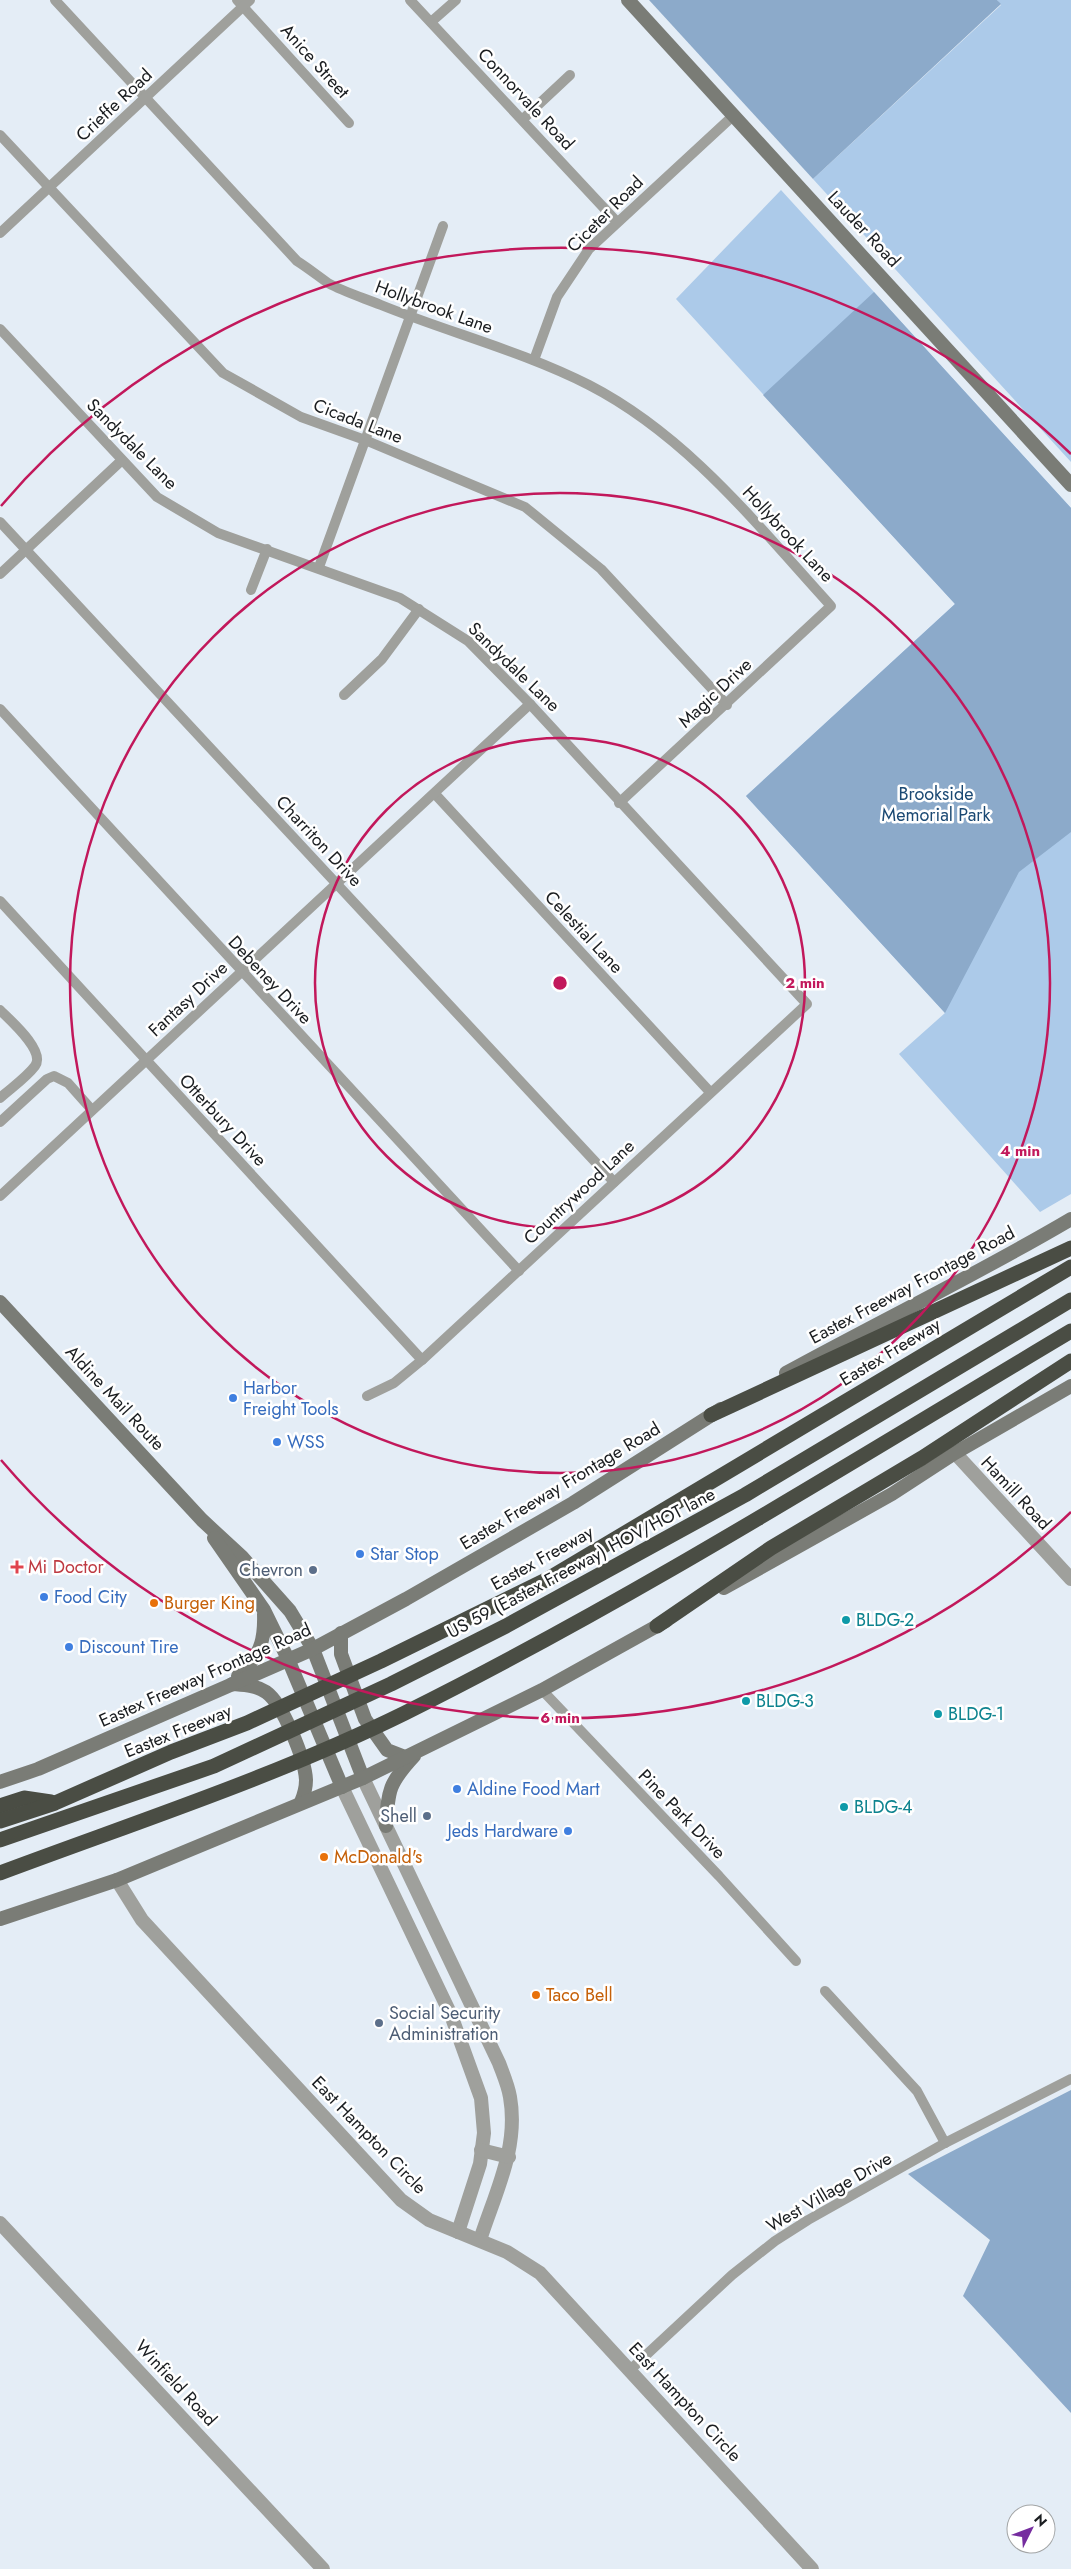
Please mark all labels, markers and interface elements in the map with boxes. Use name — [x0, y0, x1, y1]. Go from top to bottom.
street label: Anice Street — [274, 18, 356, 104]
street label: Connorvale Road — [472, 42, 580, 156]
street label: Crieffe Road — [70, 63, 158, 147]
street label: Ciceter Road — [561, 170, 649, 258]
street label: Lauder Road — [822, 185, 906, 273]
street label: Hollybrook Lane — [372, 274, 496, 340]
street label: Cicada Lane — [309, 392, 407, 450]
street label: Sandydale Lane — [81, 393, 183, 495]
street label: Hollybrook Lane — [736, 480, 840, 588]
street label: Sandydale Lane — [462, 616, 566, 718]
street label: Magic Drive — [672, 652, 758, 734]
park label: Brookside Memorial Park — [882, 781, 990, 828]
street label: Charriton Drive — [270, 790, 368, 892]
street label: Celestial Lane — [539, 885, 629, 979]
street label: Debeney Drive — [222, 930, 318, 1030]
street label: Fantasy Drive — [143, 955, 233, 1043]
text: 2 min — [785, 972, 825, 994]
centre of rings — [551, 974, 569, 992]
street label: Otterbury Drive — [173, 1068, 273, 1172]
street label: Countrywood Lane — [518, 1134, 640, 1250]
text: 4 min — [1000, 1140, 1040, 1162]
street label: Eastex Freeway Frontage Road — [805, 1220, 1019, 1350]
street label: Eastex Freeway — [835, 1312, 945, 1392]
street label: Aldine Mail Route — [59, 1340, 171, 1456]
place label: Harbor Freight Tools — [243, 1375, 339, 1422]
marker: Harbor Freight Tools — [227, 1392, 239, 1404]
street label: Eastex Freeway Frontage Road — [455, 1416, 665, 1556]
place label: WSS — [287, 1429, 325, 1455]
marker: WSS — [271, 1436, 283, 1448]
street label: Hamill Road — [975, 1450, 1057, 1536]
street label: US 59 (Eastex Freeway) HOV/HOT lane — [442, 1481, 720, 1645]
street label: Eastex Freeway — [486, 1519, 598, 1597]
place label: Star Stop — [370, 1541, 439, 1567]
marker: Star Stop — [354, 1548, 366, 1560]
place label: Mi Doctor — [28, 1554, 104, 1580]
place label: Chevron — [239, 1557, 303, 1583]
marker: Mi Doctor — [10, 1560, 24, 1574]
marker: Chevron — [307, 1564, 319, 1576]
place label: Food City — [54, 1584, 127, 1610]
place label: Burger King — [164, 1590, 255, 1616]
marker: Food City — [38, 1591, 50, 1603]
marker: Burger King — [148, 1597, 160, 1609]
place label: BLDG-2 — [856, 1607, 914, 1633]
marker: BLDG-2 — [840, 1614, 852, 1626]
street label: Eastex Freeway Frontage Road — [96, 1618, 314, 1732]
place label: Discount Tire — [79, 1634, 178, 1660]
marker: Discount Tire — [63, 1641, 75, 1653]
place label: BLDG-3 — [756, 1688, 814, 1714]
marker: BLDG-3 — [740, 1695, 752, 1707]
street label: Eastex Freeway — [121, 1700, 235, 1762]
place label: BLDG-1 — [948, 1701, 1004, 1727]
text: 6 min — [540, 1707, 580, 1729]
marker: BLDG-1 — [932, 1708, 944, 1720]
street label: Pine Park Drive — [632, 1763, 732, 1865]
place label: Aldine Food Mart — [467, 1776, 600, 1802]
marker: Aldine Food Mart — [451, 1783, 463, 1795]
place label: BLDG-4 — [854, 1794, 913, 1820]
marker: BLDG-4 — [838, 1801, 850, 1813]
place label: Shell — [380, 1803, 417, 1829]
marker: Shell — [421, 1810, 433, 1822]
place label: Jeds Hardware — [445, 1818, 558, 1844]
marker: Jeds Hardware — [562, 1825, 574, 1837]
place label: McDonald's — [334, 1844, 422, 1870]
marker: McDonald's — [318, 1851, 330, 1863]
place label: Taco Bell — [546, 1982, 613, 2008]
marker: Taco Bell — [530, 1989, 542, 2001]
place label: Social Security Administration — [389, 2000, 501, 2047]
marker: Social Security Administration — [373, 2017, 385, 2029]
street label: East Hampton Circle — [306, 2070, 432, 2200]
street label: West Village Drive — [761, 2145, 897, 2239]
street label: Winfield Road — [129, 2334, 223, 2432]
street label: East Hampton Circle — [623, 2336, 747, 2468]
north arrow — [1006, 2504, 1056, 2554]
text: N — [1030, 2509, 1052, 2531]

